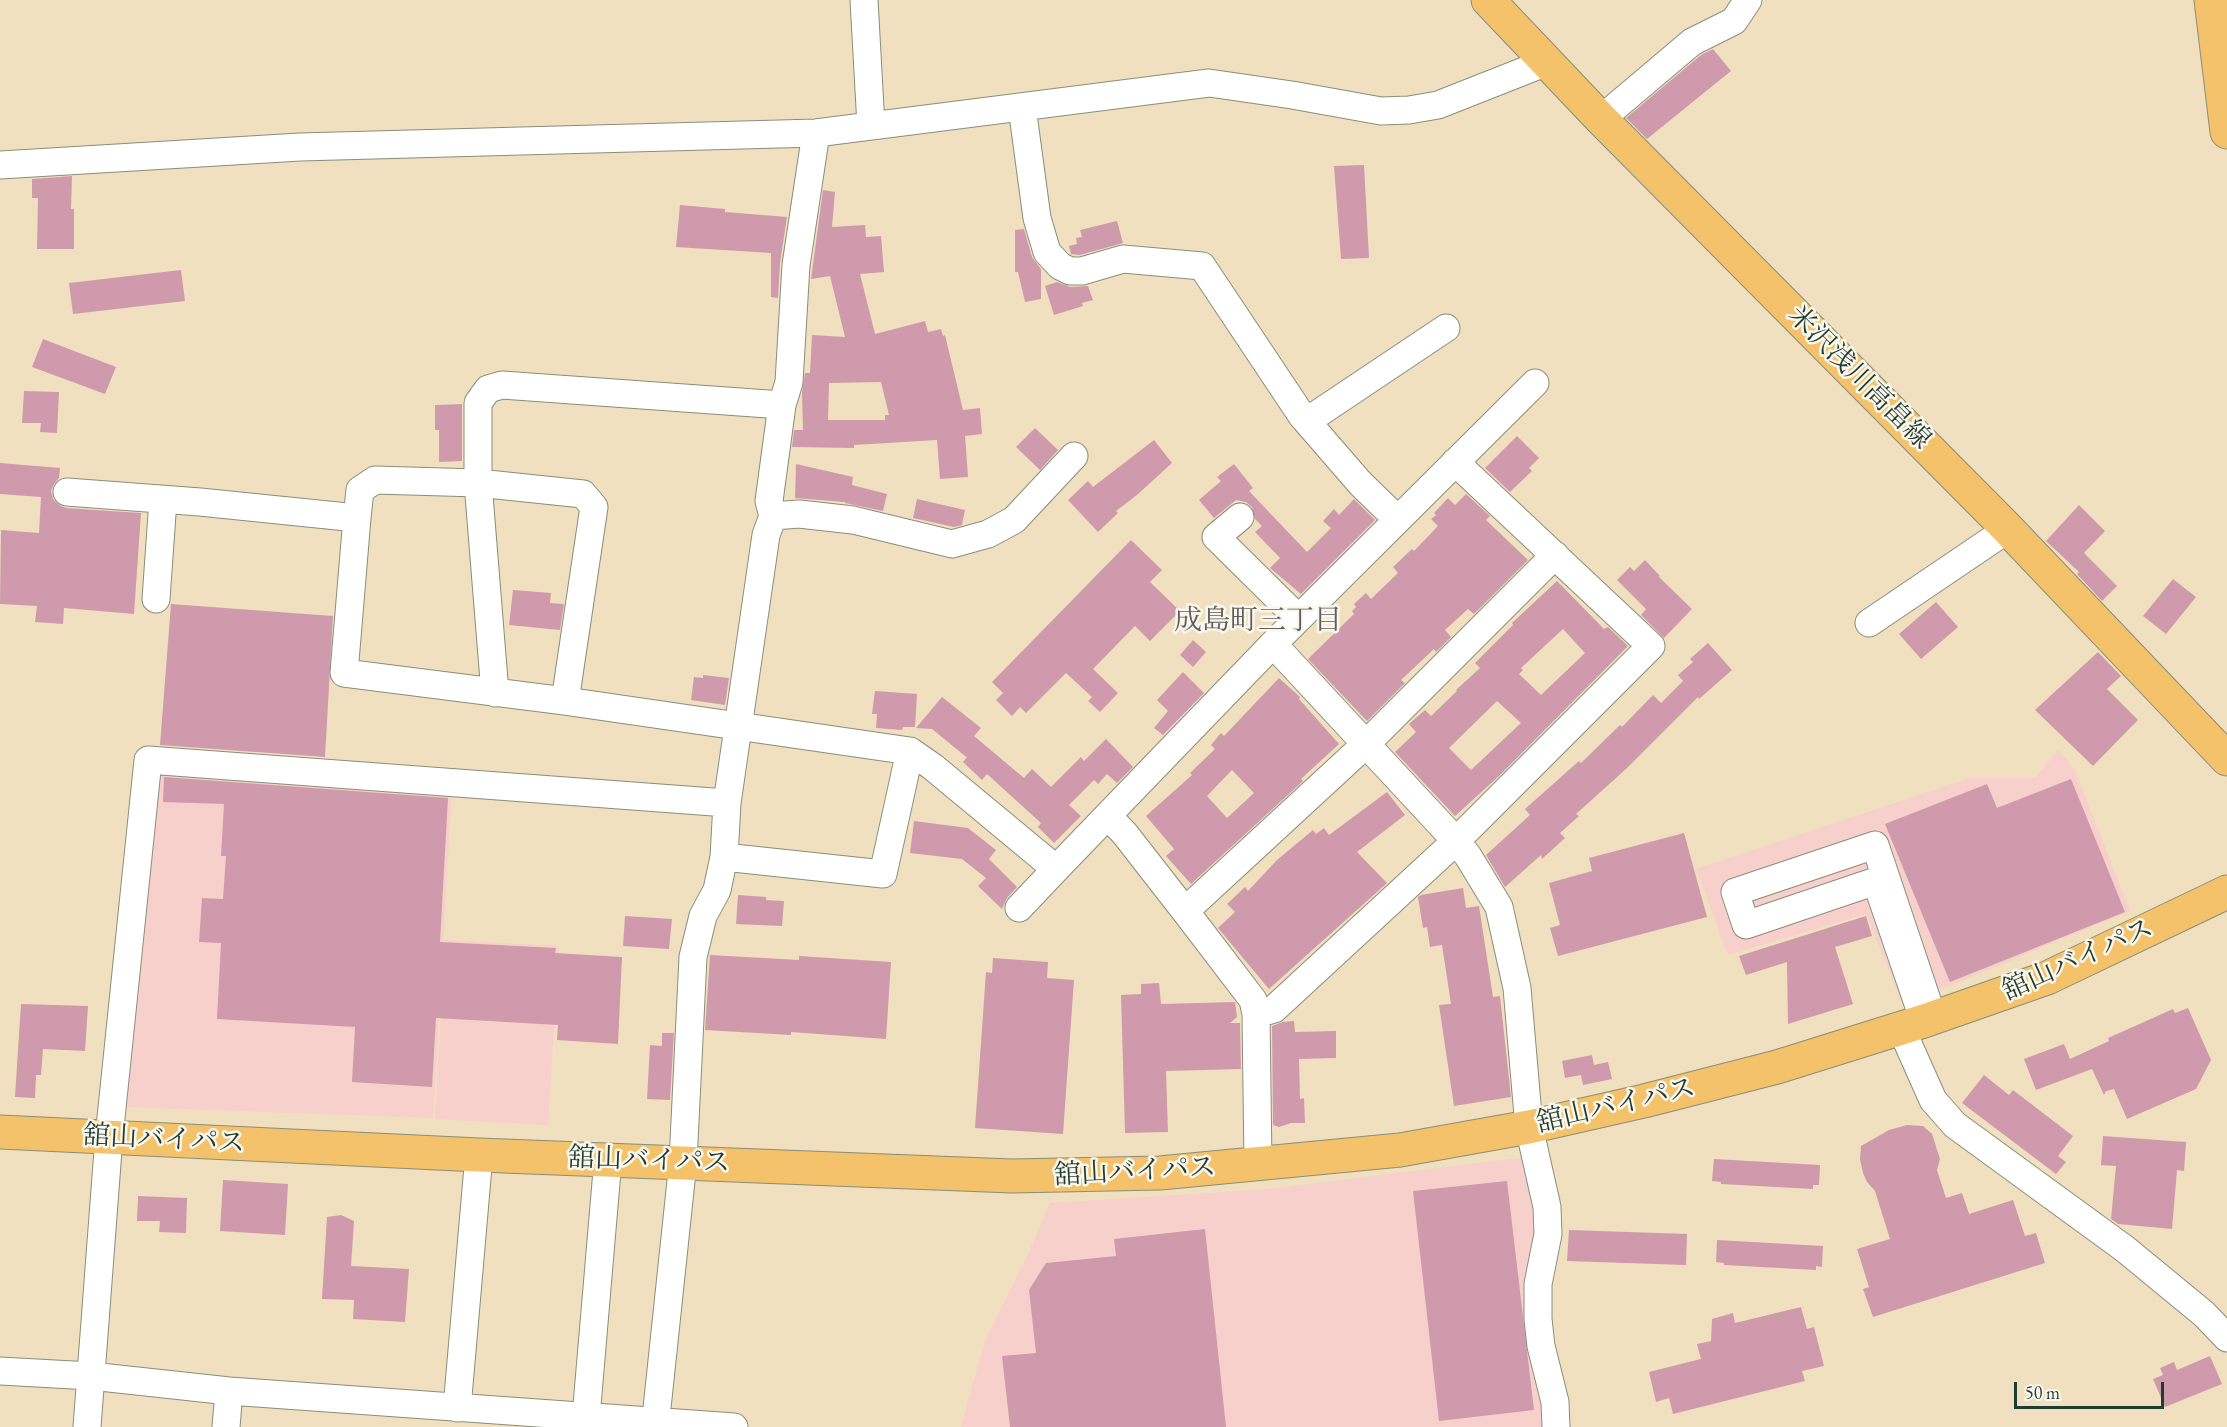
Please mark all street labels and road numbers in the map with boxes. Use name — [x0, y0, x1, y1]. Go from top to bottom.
street label: 米沢浅川高畠線 — [1781, 300, 1937, 456]
street label: 舘山バイパス — [1997, 912, 2159, 1008]
street label: 舘山バイパス — [1533, 1072, 1699, 1140]
street label: 舘山バイパス — [82, 1120, 246, 1160]
street label: 舘山バイパス — [567, 1142, 731, 1180]
street label: 舘山バイパス — [1053, 1152, 1217, 1192]

